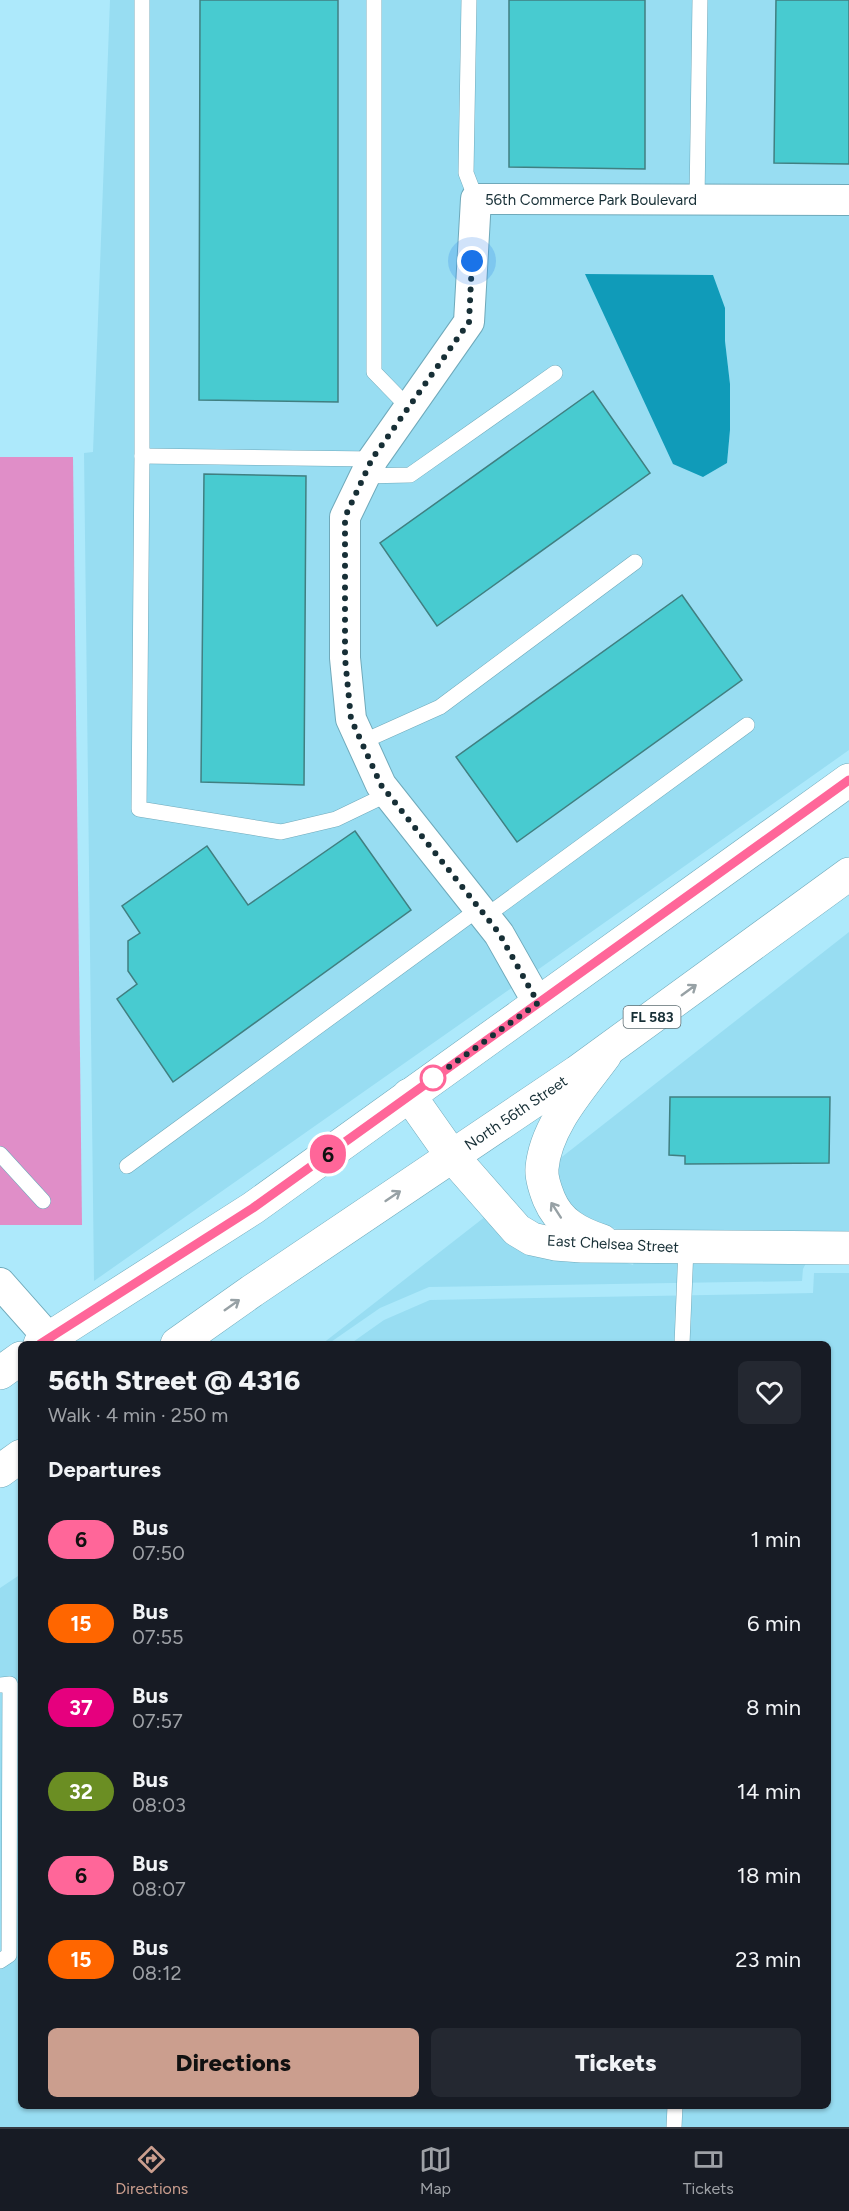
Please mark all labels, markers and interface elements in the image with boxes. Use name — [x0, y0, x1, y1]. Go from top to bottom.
street label: 56th Commerce Park Boulevard — [485, 191, 697, 209]
your location — [457, 246, 487, 276]
one-way arrow — [681, 984, 697, 996]
road number: FL 583 — [624, 1006, 680, 1028]
unlabelled marker — [420, 1065, 446, 1091]
street label: North 56th Street — [461, 1072, 571, 1154]
line badge: 6 — [308, 1134, 348, 1174]
text: 6 — [322, 1142, 334, 1167]
one-way arrow — [384, 1190, 401, 1202]
one-way arrow — [550, 1203, 562, 1219]
street label: East Chelsea Street — [547, 1232, 680, 1256]
one-way arrow — [223, 1299, 239, 1311]
button: heart — [738, 1361, 801, 1424]
text: 56th Street @ 4316 — [48, 1363, 300, 1397]
text: Walk · 4 min · 250 m — [48, 1403, 228, 1427]
text: Departures — [48, 1456, 161, 1483]
text: Bus — [132, 1514, 168, 1541]
text: 1 min — [750, 1526, 801, 1553]
text: 6 — [75, 1527, 87, 1552]
text: 07:50 — [132, 1541, 185, 1565]
text: Bus — [132, 1598, 168, 1625]
text: 6 min — [747, 1610, 801, 1637]
text: 15 — [70, 1611, 92, 1636]
text: 07:55 — [132, 1625, 184, 1649]
text: Bus — [132, 1682, 168, 1709]
text: 8 min — [746, 1694, 801, 1721]
text: 37 — [69, 1695, 93, 1720]
text: 07:57 — [132, 1709, 183, 1733]
text: Bus — [132, 1766, 168, 1793]
text: 14 min — [737, 1778, 801, 1805]
text: 32 — [69, 1779, 93, 1804]
text: 08:03 — [132, 1793, 186, 1817]
text: Bus — [132, 1850, 168, 1877]
text: 18 min — [737, 1862, 801, 1889]
text: 6 — [75, 1863, 87, 1888]
text: 08:07 — [132, 1877, 186, 1901]
text: Bus — [132, 1934, 168, 1961]
text: 23 min — [735, 1946, 801, 1973]
text: 15 — [70, 1947, 92, 1972]
text: 08:12 — [132, 1961, 182, 1985]
button: Directions — [48, 2028, 419, 2097]
button: Tickets — [431, 2028, 801, 2097]
tab: Directions — [115, 2143, 188, 2198]
tab: Map — [419, 2143, 452, 2198]
tab: Tickets — [683, 2143, 734, 2198]

